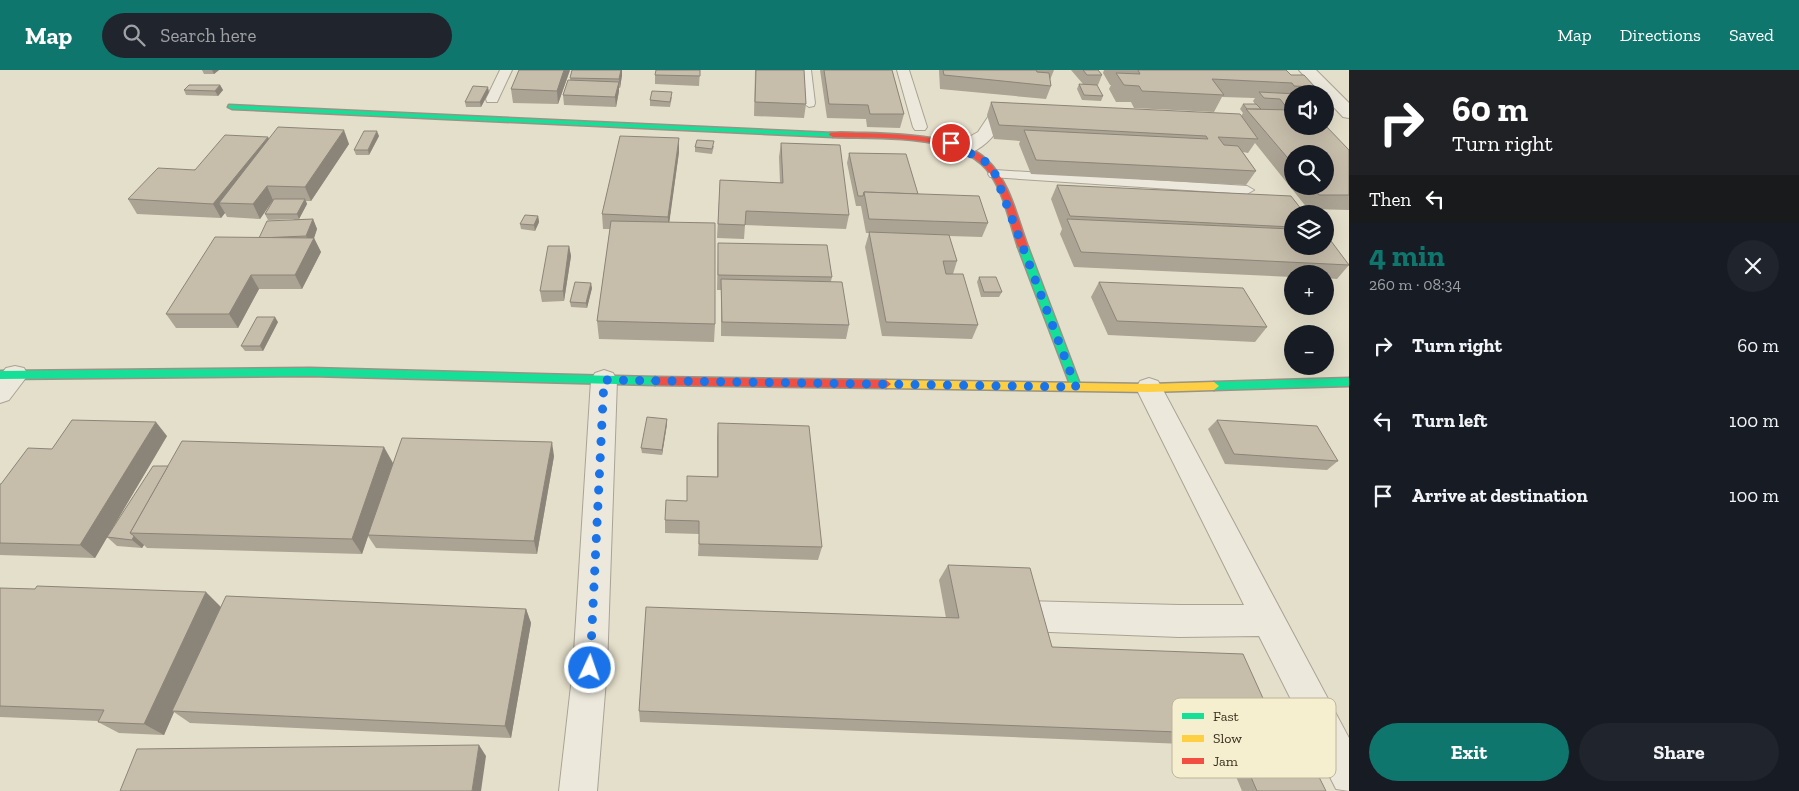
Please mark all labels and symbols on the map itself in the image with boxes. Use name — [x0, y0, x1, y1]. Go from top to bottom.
pin — [930, 122, 972, 164]
position arrow — [563, 641, 615, 693]
legend — [1172, 698, 1336, 778]
text: Fast — [1213, 708, 1240, 725]
text: Slow — [1213, 730, 1242, 747]
text: Jam — [1213, 753, 1238, 770]

